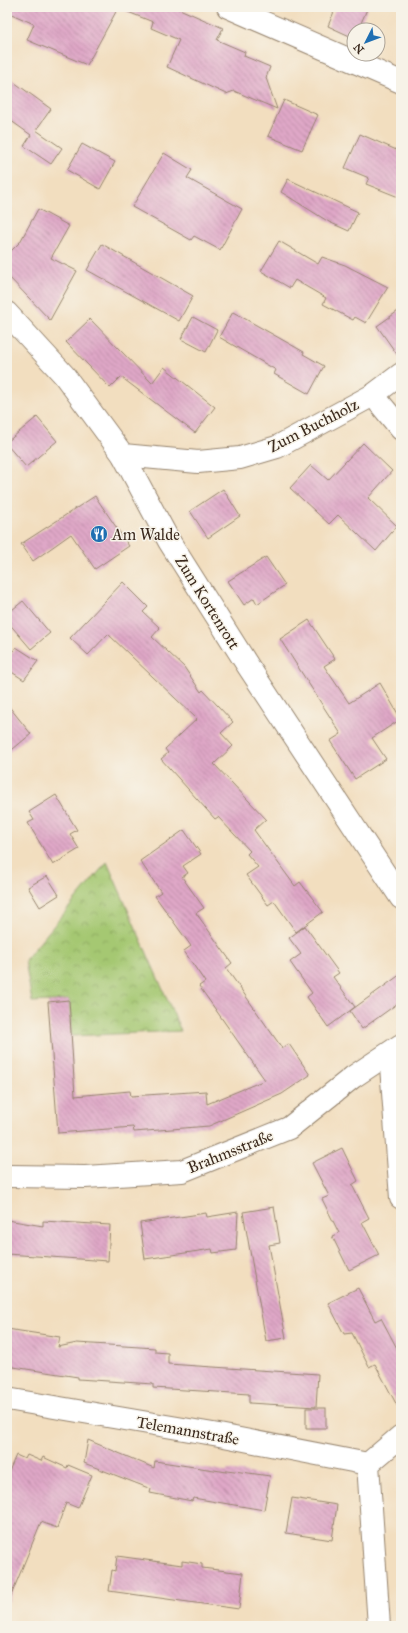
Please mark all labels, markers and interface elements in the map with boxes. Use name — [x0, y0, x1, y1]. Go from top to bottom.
north arrow — [346, 22, 386, 62]
text: N — [351, 40, 367, 56]
street label: Zum Buchholz — [265, 394, 362, 456]
restaurant icon: Am Walde — [89, 524, 109, 544]
place label: Am Walde — [111, 525, 180, 544]
street label: Zum Kortenrott — [171, 552, 244, 653]
street label: Brahmsstraße — [185, 1126, 276, 1177]
street label: Telemannstraße — [135, 1412, 241, 1449]

